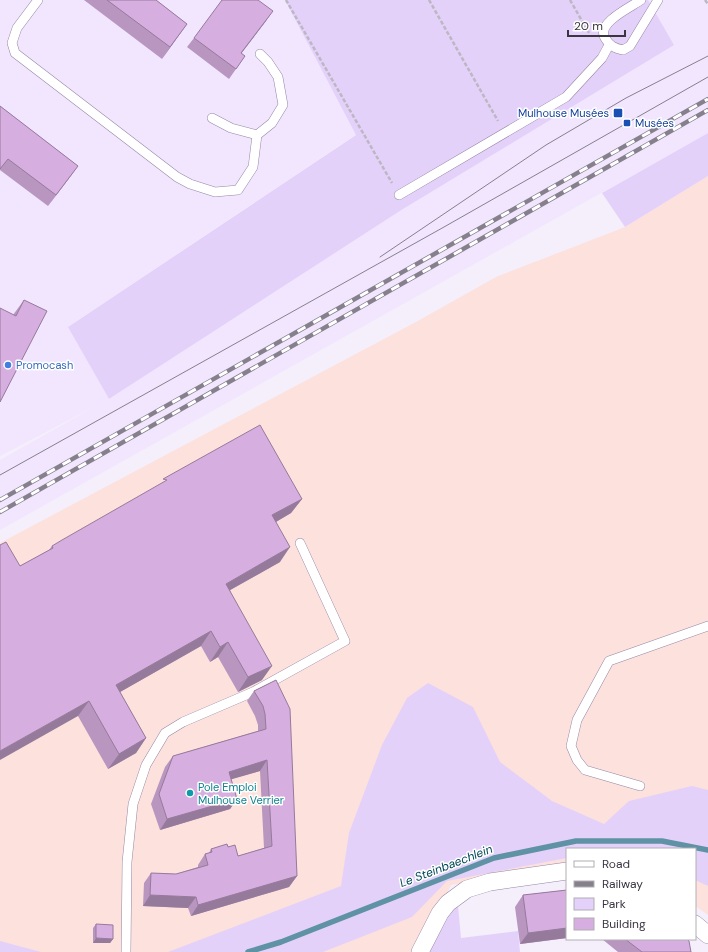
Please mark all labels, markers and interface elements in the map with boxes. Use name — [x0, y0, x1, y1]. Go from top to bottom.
scale bar — [568, 12, 625, 38]
text: 20 m — [574, 18, 603, 34]
place label: Mulhouse Musées — [518, 106, 609, 120]
marker: Mulhouse Musées — [612, 107, 624, 119]
place label: Musées — [635, 116, 674, 130]
marker: Musées — [622, 118, 632, 128]
place label: Promocash — [16, 358, 73, 372]
marker: Promocash — [3, 360, 13, 370]
place label: Pole Emploi Mulhouse Verrier — [198, 780, 284, 807]
marker: Pole Emploi Mulhouse Verrier — [185, 788, 195, 798]
water label: Le Steinbaechlein — [397, 841, 495, 891]
legend — [566, 848, 696, 940]
text: Road — [602, 856, 630, 872]
text: Railway — [602, 876, 643, 892]
text: Park — [602, 896, 626, 912]
text: Building — [602, 916, 646, 932]

